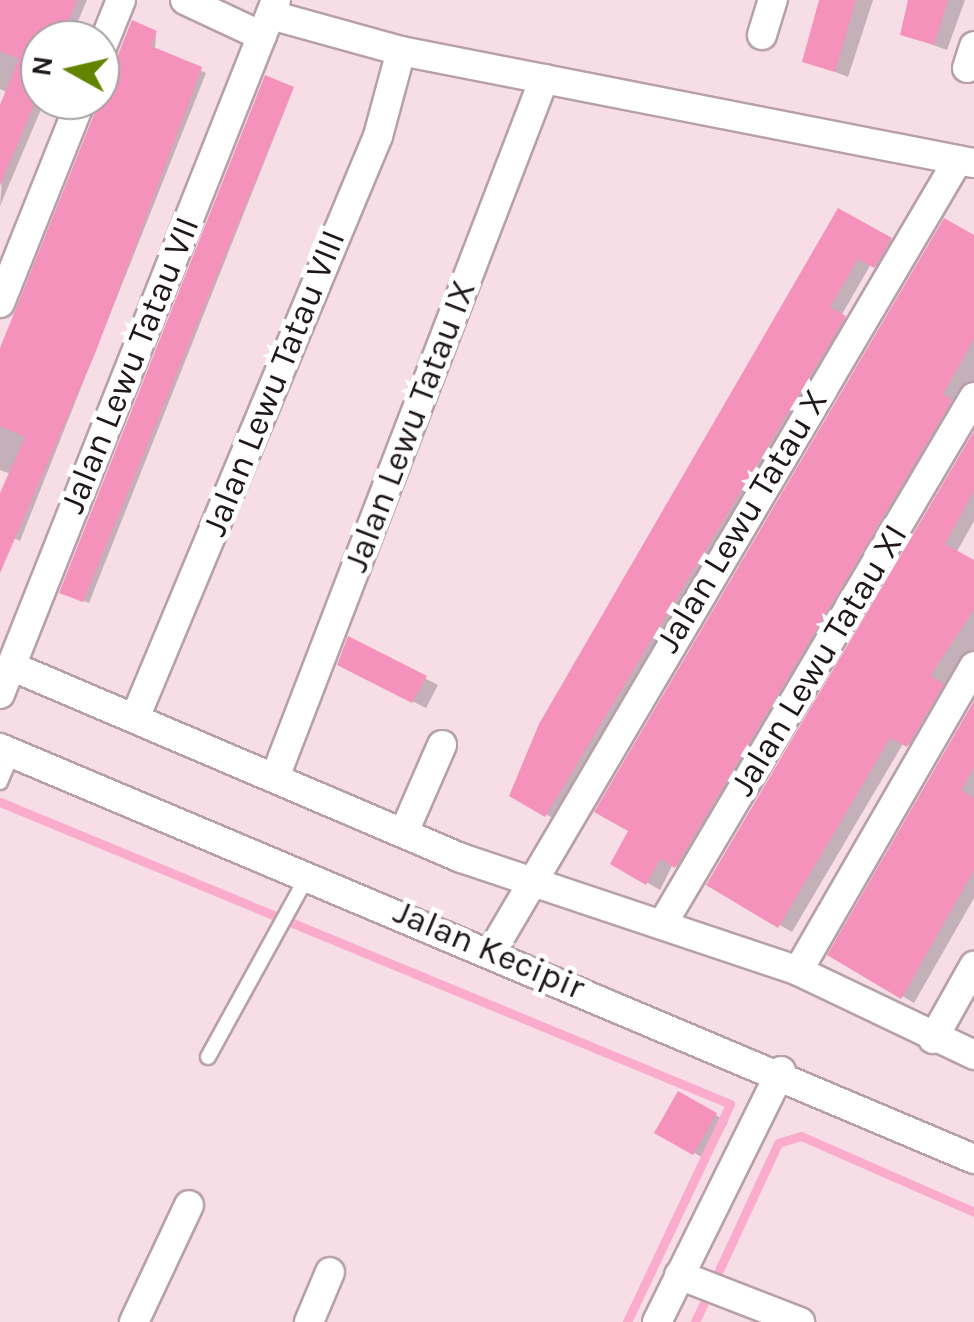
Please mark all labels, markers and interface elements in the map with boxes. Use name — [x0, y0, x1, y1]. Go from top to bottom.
north arrow — [20, 20, 120, 120]
text: N — [24, 54, 60, 78]
street label: Jalan Lewu Tatau VII — [51, 211, 209, 519]
street label: Jalan Lewu Tatau VIII — [193, 224, 355, 542]
street label: Jalan Lewu Tatau IX — [335, 274, 485, 578]
street label: Jalan Lewu Tatau X — [647, 382, 837, 660]
street label: Jalan Lewu Tatau XI — [721, 517, 917, 803]
street label: Jalan Kecipir — [387, 891, 591, 1009]

